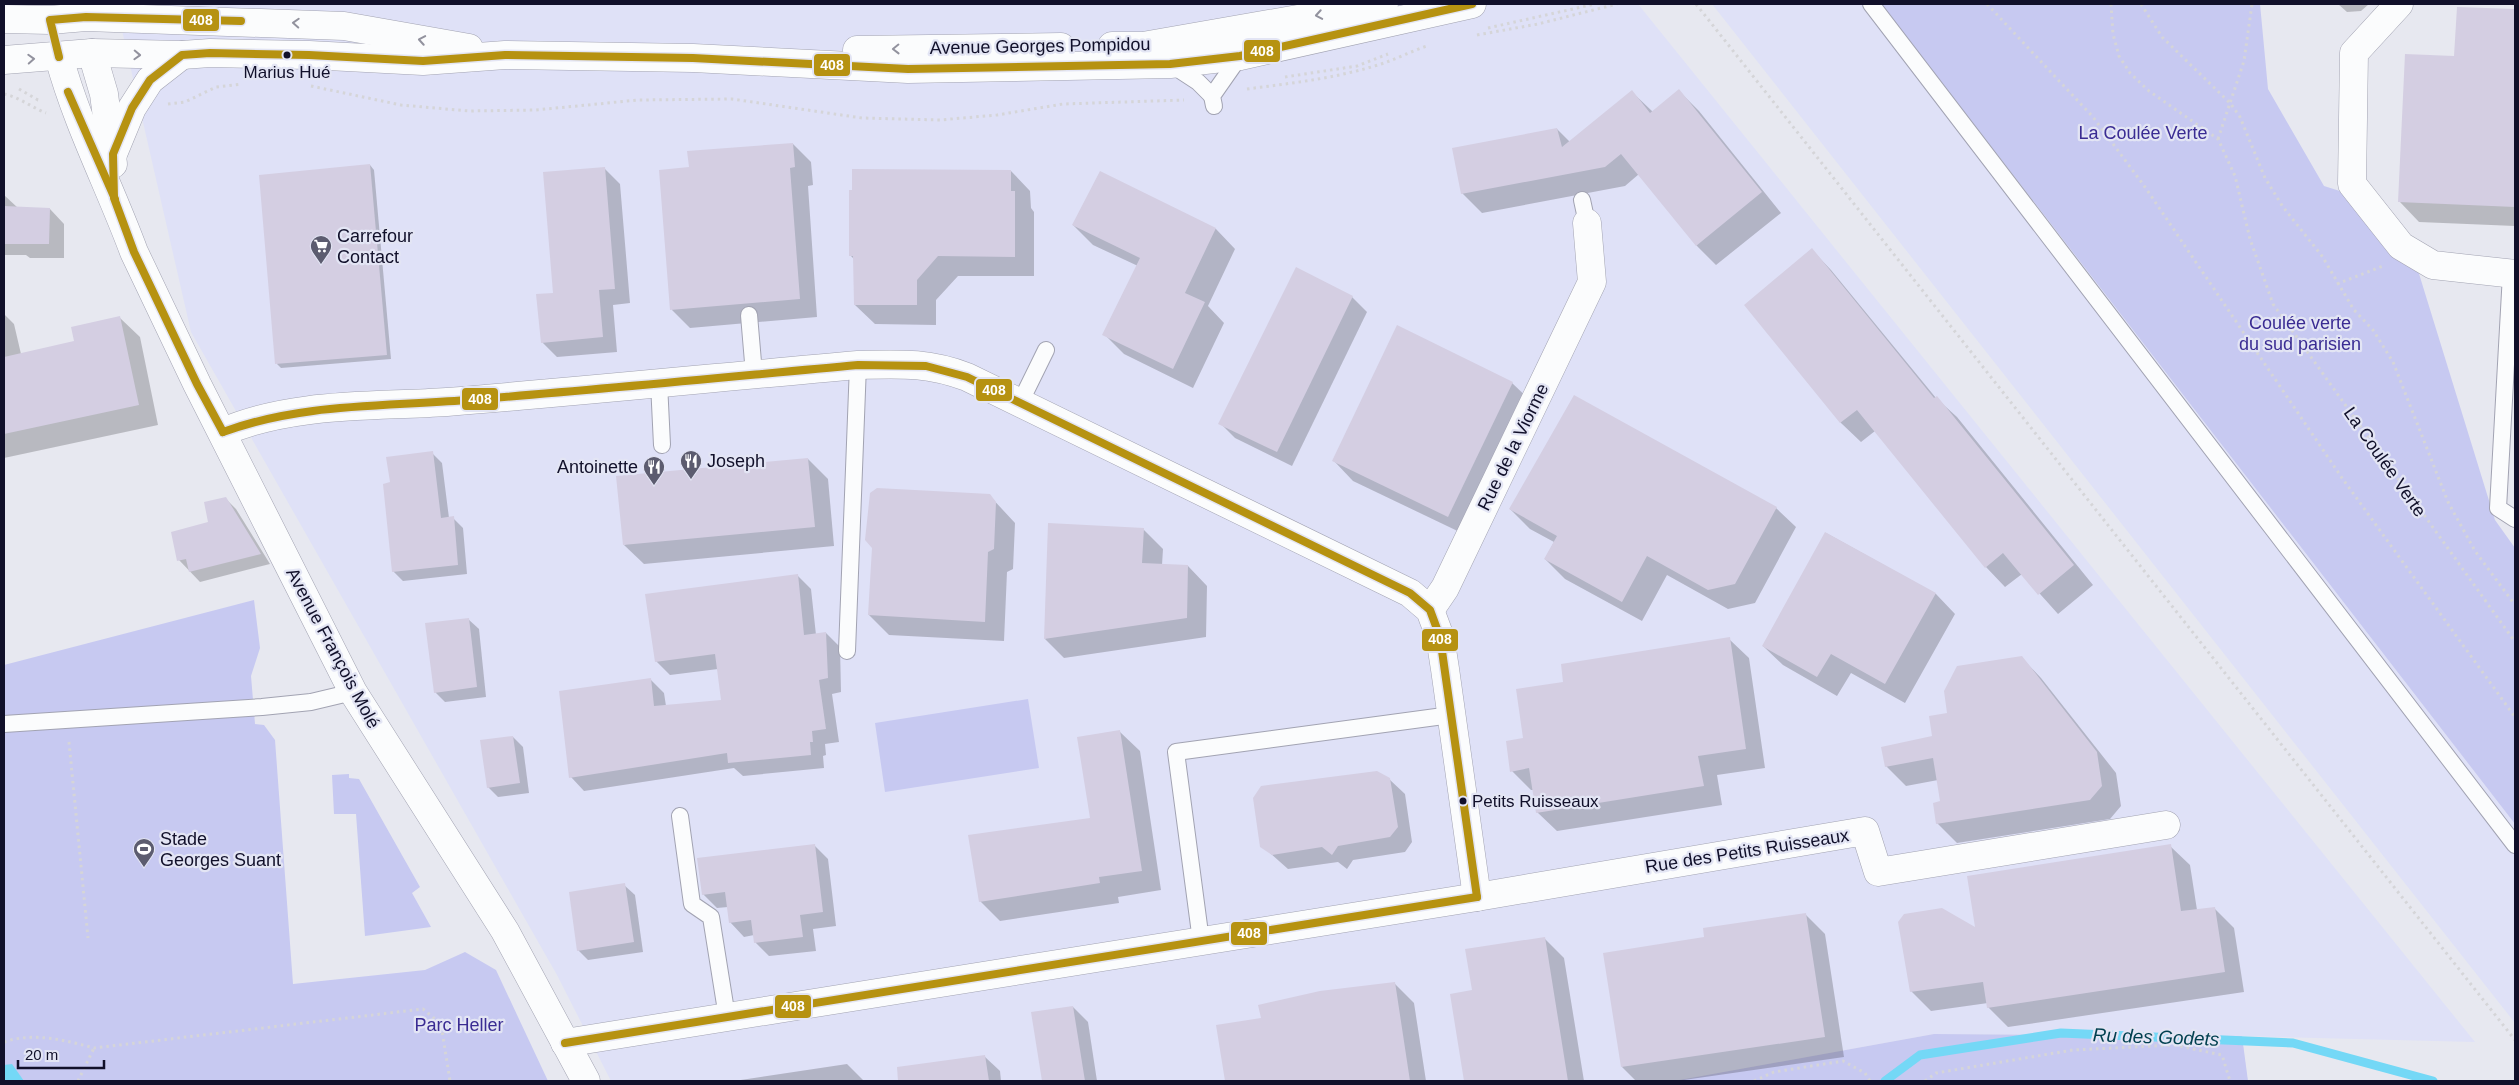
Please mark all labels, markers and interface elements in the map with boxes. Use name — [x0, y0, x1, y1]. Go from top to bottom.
line badge: 408 — [182, 8, 220, 32]
one-way arrow — [1314, 10, 1323, 20]
text: 408 — [189, 12, 213, 28]
one-way arrow — [291, 18, 299, 29]
street label: Avenue Georges Pompidou — [929, 34, 1151, 58]
one-way arrow — [418, 35, 427, 45]
line badge: 408 — [1243, 39, 1281, 63]
text: 408 — [1250, 43, 1274, 59]
one-way arrow — [892, 44, 900, 54]
one-way arrow — [133, 49, 141, 60]
marker: Marius Hué — [282, 50, 292, 60]
one-way arrow — [28, 53, 36, 64]
line badge: 408 — [813, 53, 851, 77]
text: 408 — [820, 57, 844, 73]
place label: Marius Hué — [244, 63, 330, 82]
park label: La Coulée Verte — [2078, 123, 2208, 143]
place label: Carrefour Contact — [337, 226, 413, 267]
supermarket icon: Carrefour Contact — [309, 234, 333, 265]
park label: Coulée verte du sud parisien — [2239, 313, 2361, 354]
line badge: 408 — [975, 378, 1013, 402]
street label: Rue de la Viorme — [1474, 380, 1552, 514]
text: 408 — [982, 382, 1006, 398]
line badge: 408 — [461, 387, 499, 411]
text: 408 — [468, 391, 492, 407]
street label: La Coulée Verte — [2340, 403, 2430, 521]
restaurant icon: Joseph — [679, 449, 703, 480]
place label: Joseph — [707, 451, 765, 471]
restaurant icon: Antoinette — [642, 455, 666, 486]
place label: Antoinette — [557, 457, 638, 477]
street label: Avenue François Molé — [282, 564, 384, 732]
line badge: 408 — [1421, 628, 1459, 652]
text: 408 — [1428, 631, 1452, 647]
place label: Petits Ruisseaux — [1472, 792, 1599, 811]
marker: Petits Ruisseaux — [1458, 796, 1468, 806]
street label: Rue des Petits Ruisseaux — [1644, 825, 1850, 877]
place label: Stade Georges Suant — [160, 829, 281, 870]
sports icon: Stade Georges Suant — [132, 837, 156, 868]
line badge: 408 — [1230, 921, 1268, 946]
text: 408 — [1237, 925, 1261, 941]
line badge: 408 — [774, 994, 812, 1019]
text: 408 — [781, 998, 805, 1014]
park label: Parc Heller — [414, 1015, 504, 1035]
water label: Ru des Godets — [2092, 1024, 2220, 1050]
scale bar — [18, 1038, 104, 1070]
text: 20 m — [25, 1046, 58, 1063]

